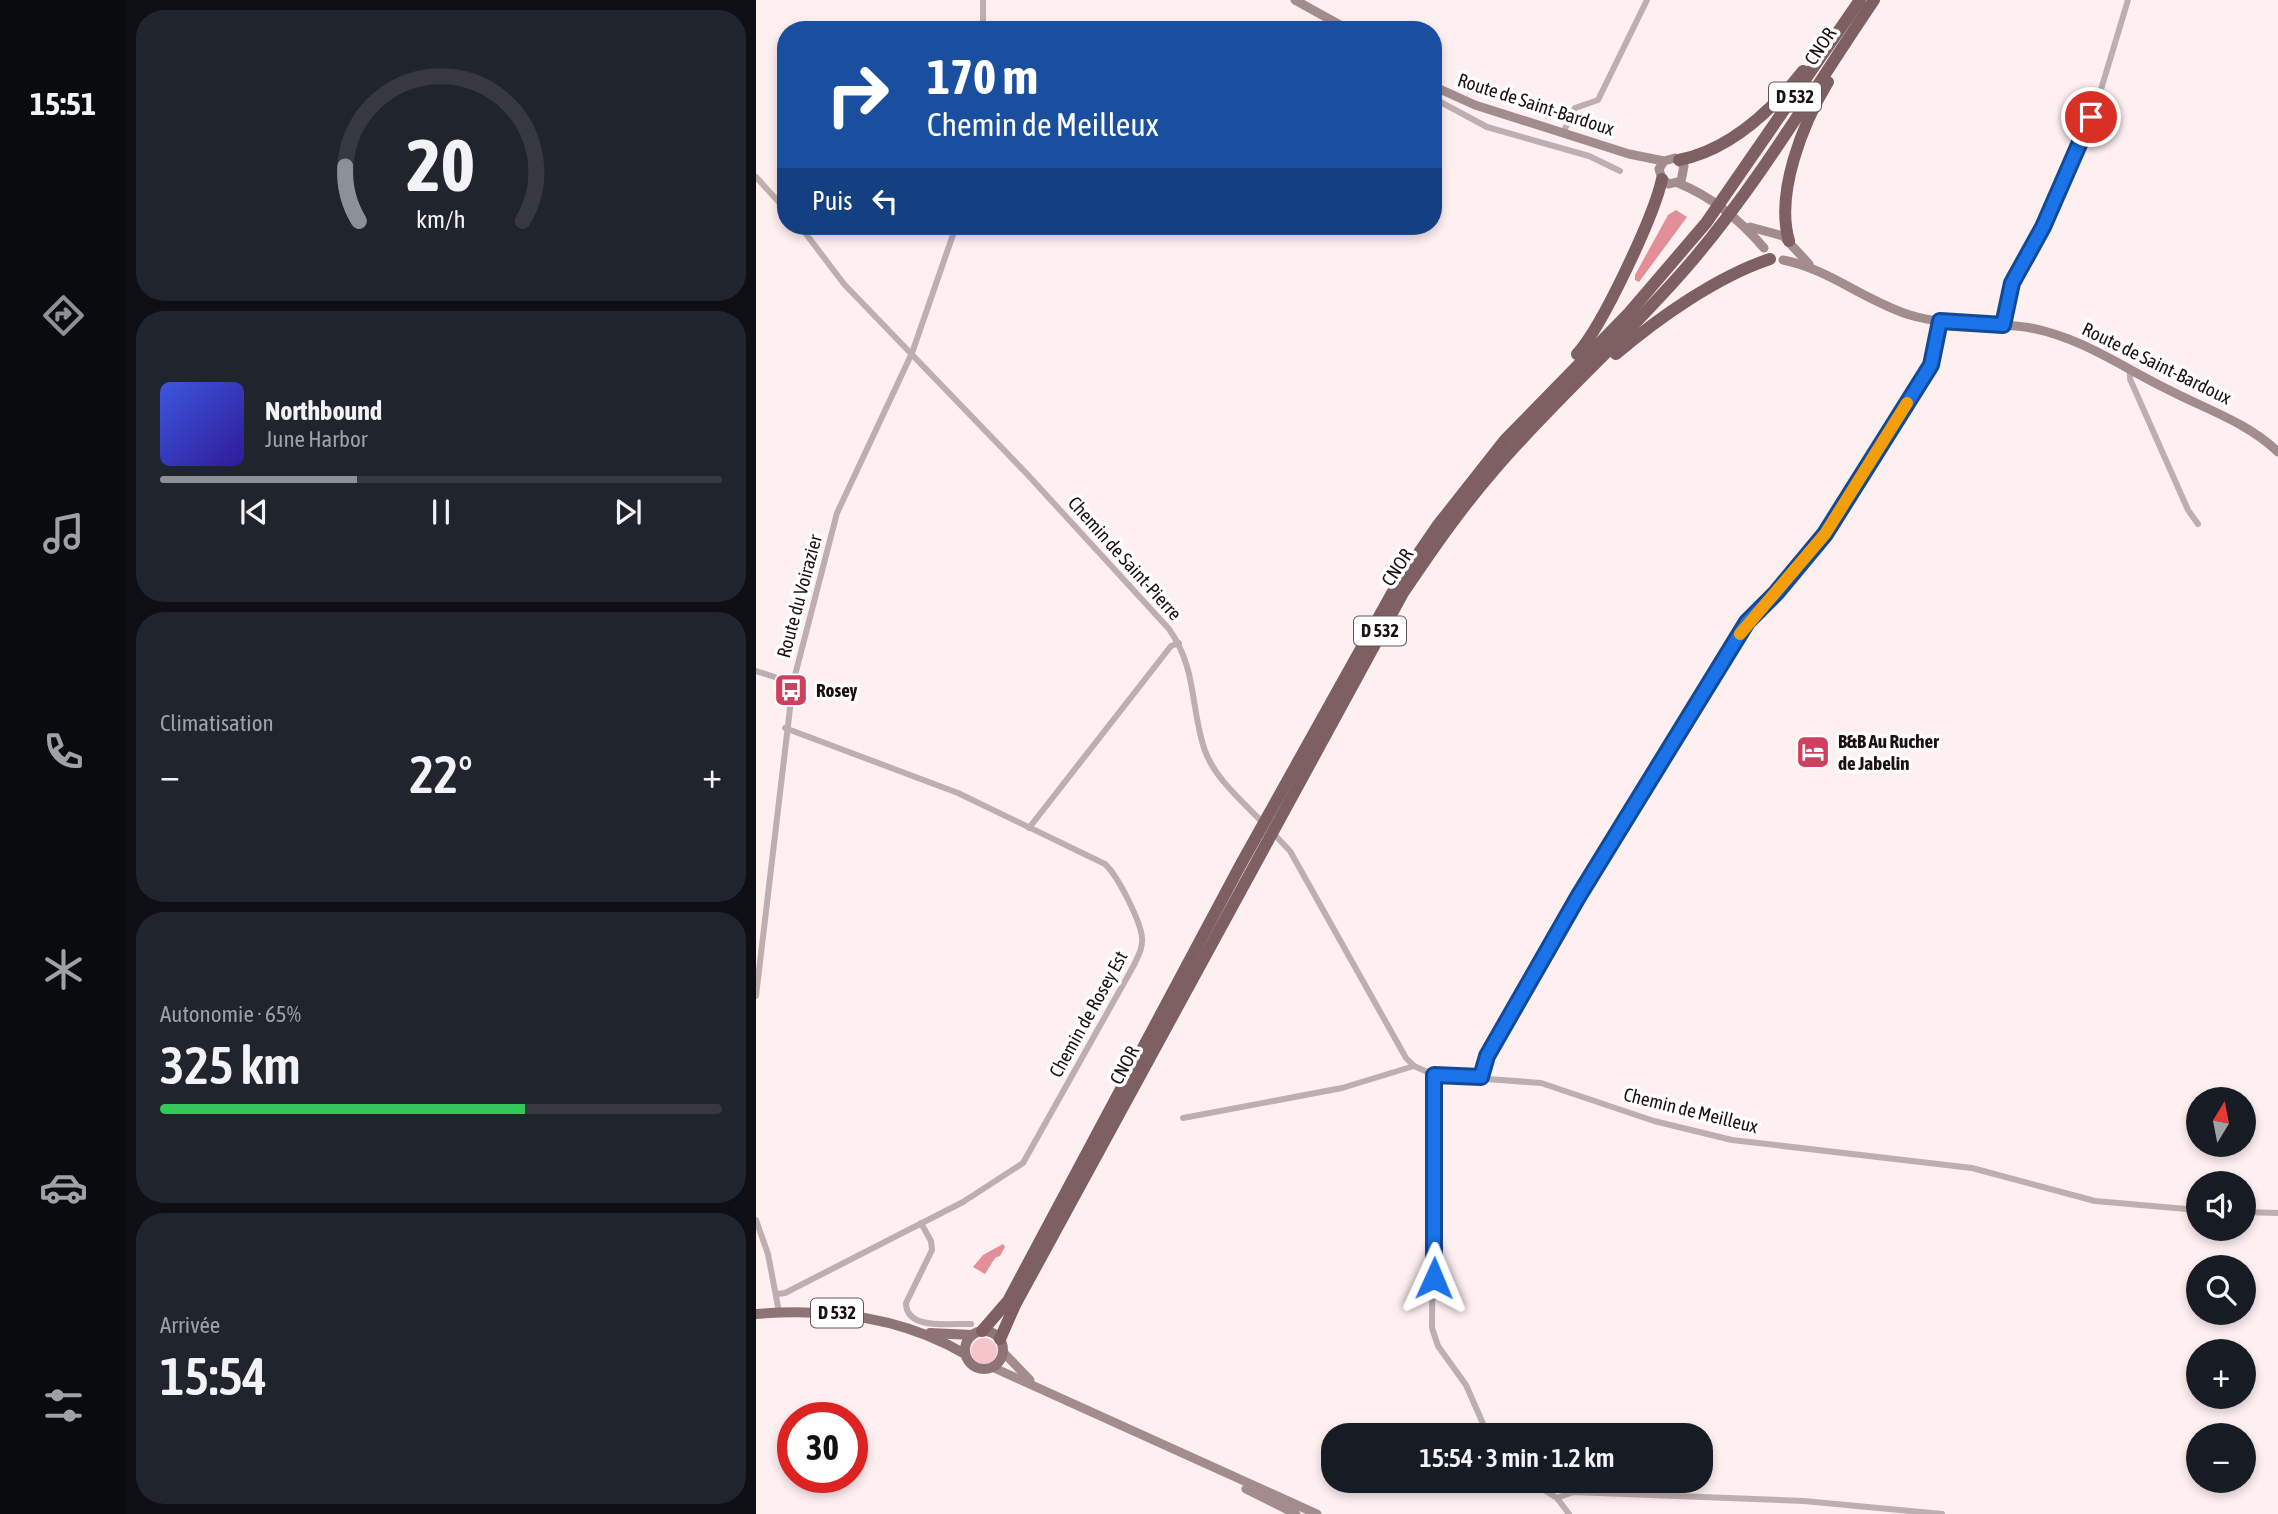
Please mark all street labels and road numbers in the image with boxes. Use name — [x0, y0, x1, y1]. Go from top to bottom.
street label: CNOR — [1800, 23, 1841, 69]
street label: Route de Saint-Bardoux — [1455, 68, 1617, 140]
road number: D 532 — [1769, 82, 1821, 112]
street label: Route de Saint-Bardoux — [2079, 317, 2235, 409]
street label: Chemin de Saint-Pierre — [1064, 492, 1186, 624]
street label: Route du Voirazier — [772, 532, 826, 660]
street label: CNOR — [1377, 544, 1418, 590]
road number: D 532 — [1354, 616, 1406, 646]
street label: Chemin de Rosey Est — [1044, 947, 1132, 1081]
street label: CNOR — [1105, 1042, 1143, 1088]
street label: Chemin de Meilleux — [1622, 1083, 1761, 1137]
road number: D 532 — [811, 1298, 863, 1328]

